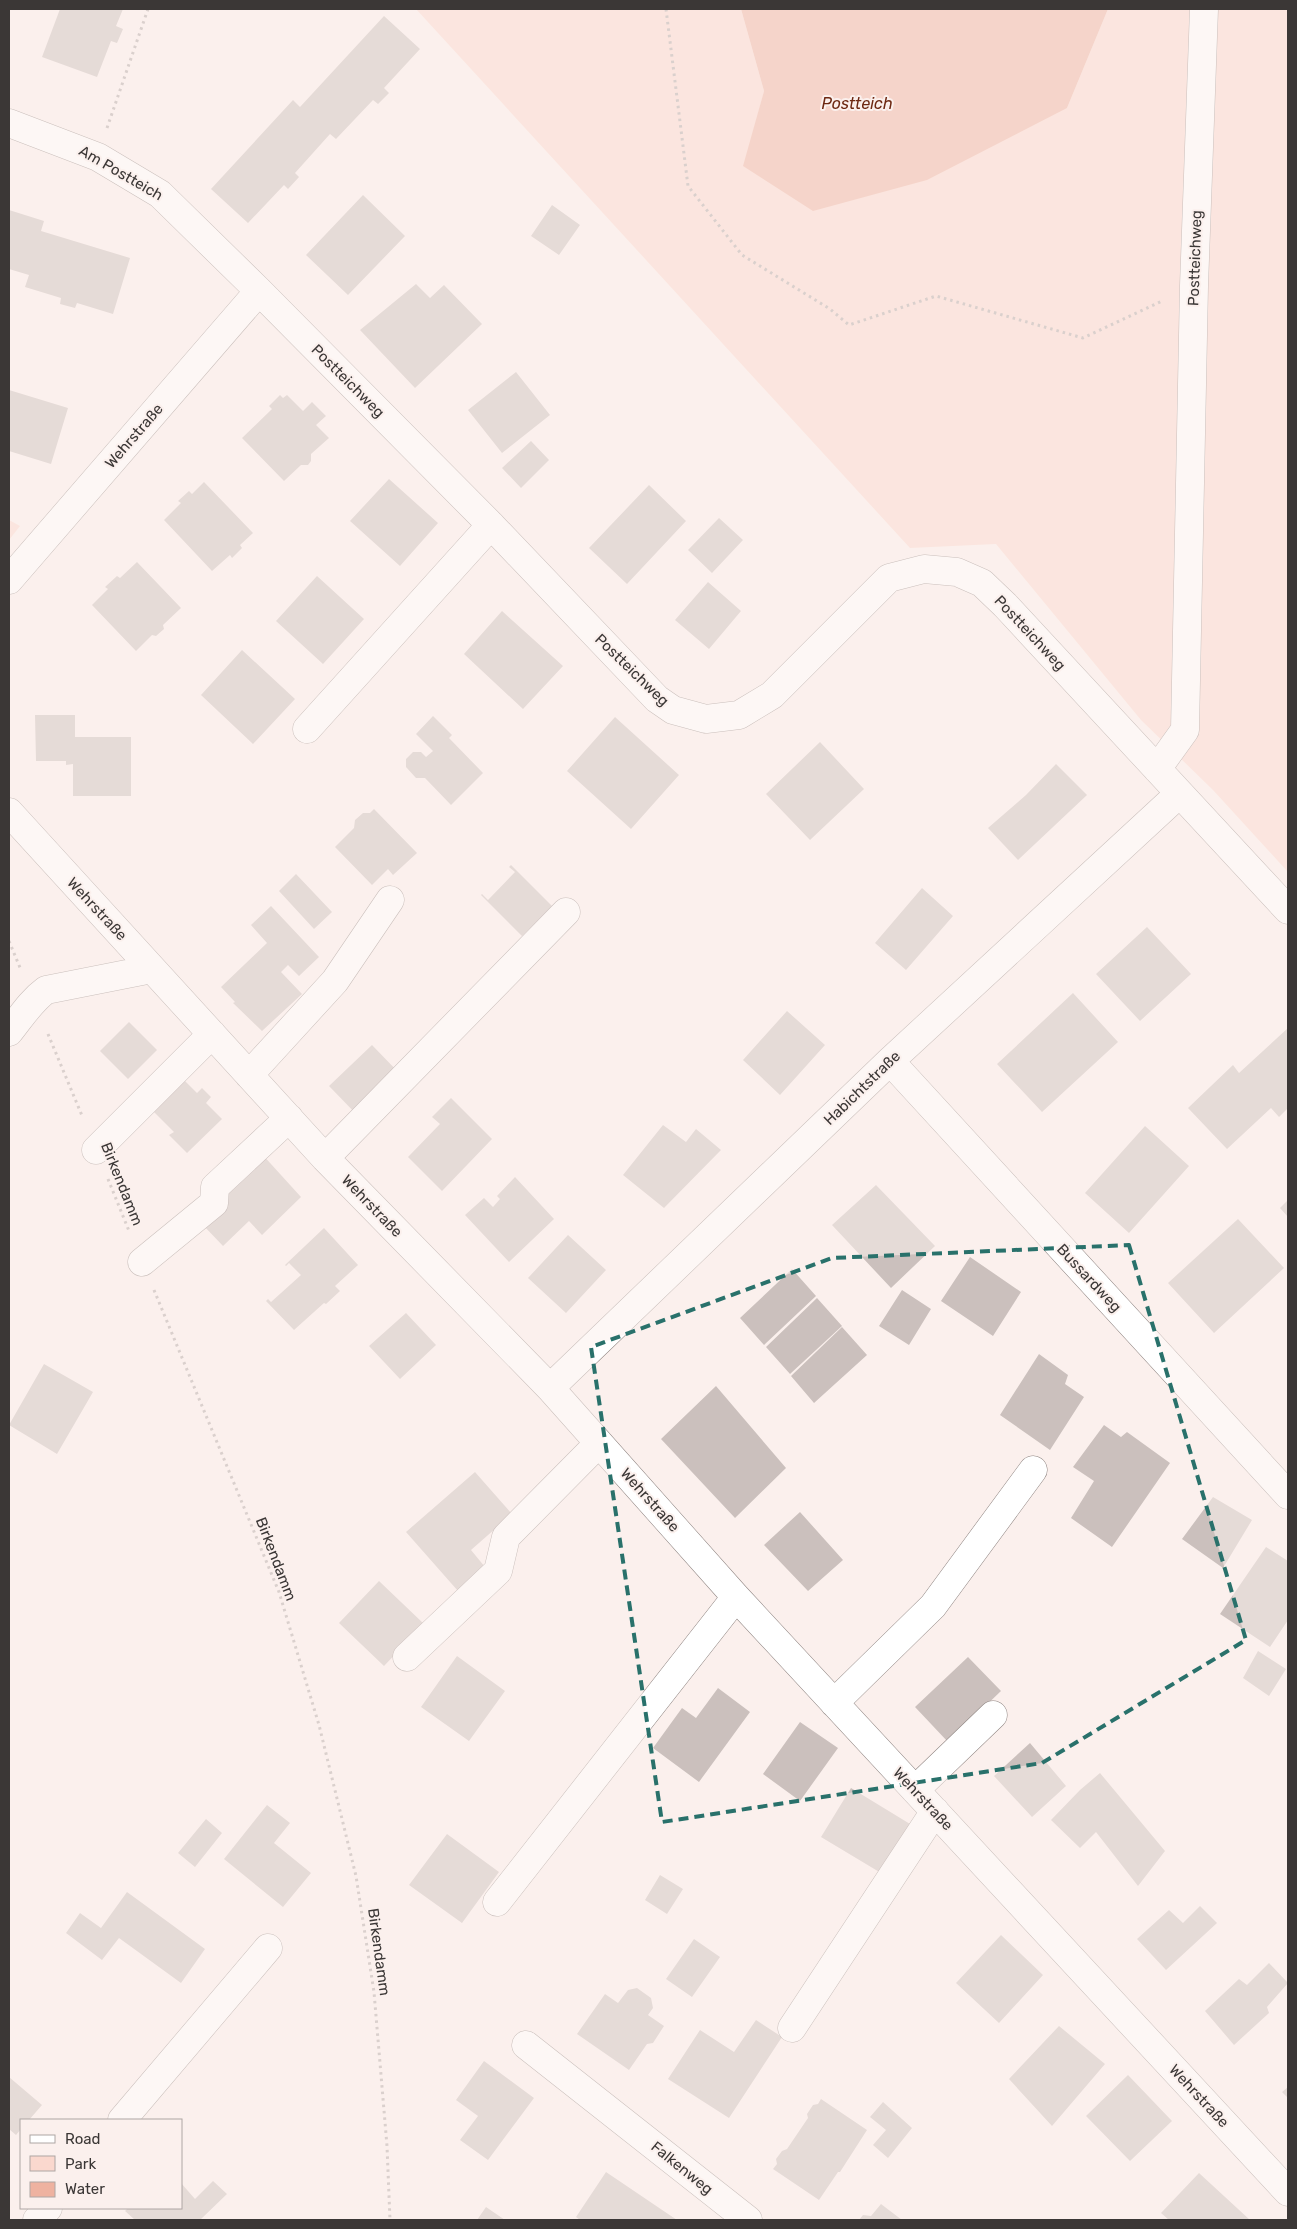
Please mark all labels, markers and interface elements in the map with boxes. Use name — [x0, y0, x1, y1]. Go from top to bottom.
water label: Postteich — [821, 94, 893, 113]
street label: Am Postteich — [76, 142, 166, 204]
street label: Postteichweg — [1184, 210, 1206, 306]
street label: Postteichweg — [308, 341, 388, 421]
street label: Wehrstraße — [101, 400, 167, 472]
street label: Postteichweg — [991, 592, 1069, 674]
street label: Postteichweg — [591, 630, 673, 710]
street label: Wehrstraße — [63, 874, 131, 944]
street label: Habichtstraße — [820, 1047, 904, 1129]
street label: Birkendamm — [97, 1140, 147, 1228]
street label: Wehrstraße — [338, 1171, 406, 1241]
street label: Bussardweg — [1053, 1240, 1125, 1316]
street label: Wehrstraße — [617, 1464, 683, 1536]
street label: Birkendamm — [252, 1515, 300, 1603]
street label: Wehrstraße — [889, 1764, 957, 1834]
street label: Birkendamm — [364, 1907, 394, 1997]
street label: Wehrstraße — [1165, 2061, 1233, 2131]
legend — [20, 2119, 182, 2209]
text: Road — [65, 2130, 101, 2148]
street label: Falkenweg — [648, 2138, 716, 2198]
text: Park — [65, 2155, 96, 2173]
text: Water — [65, 2180, 105, 2198]

